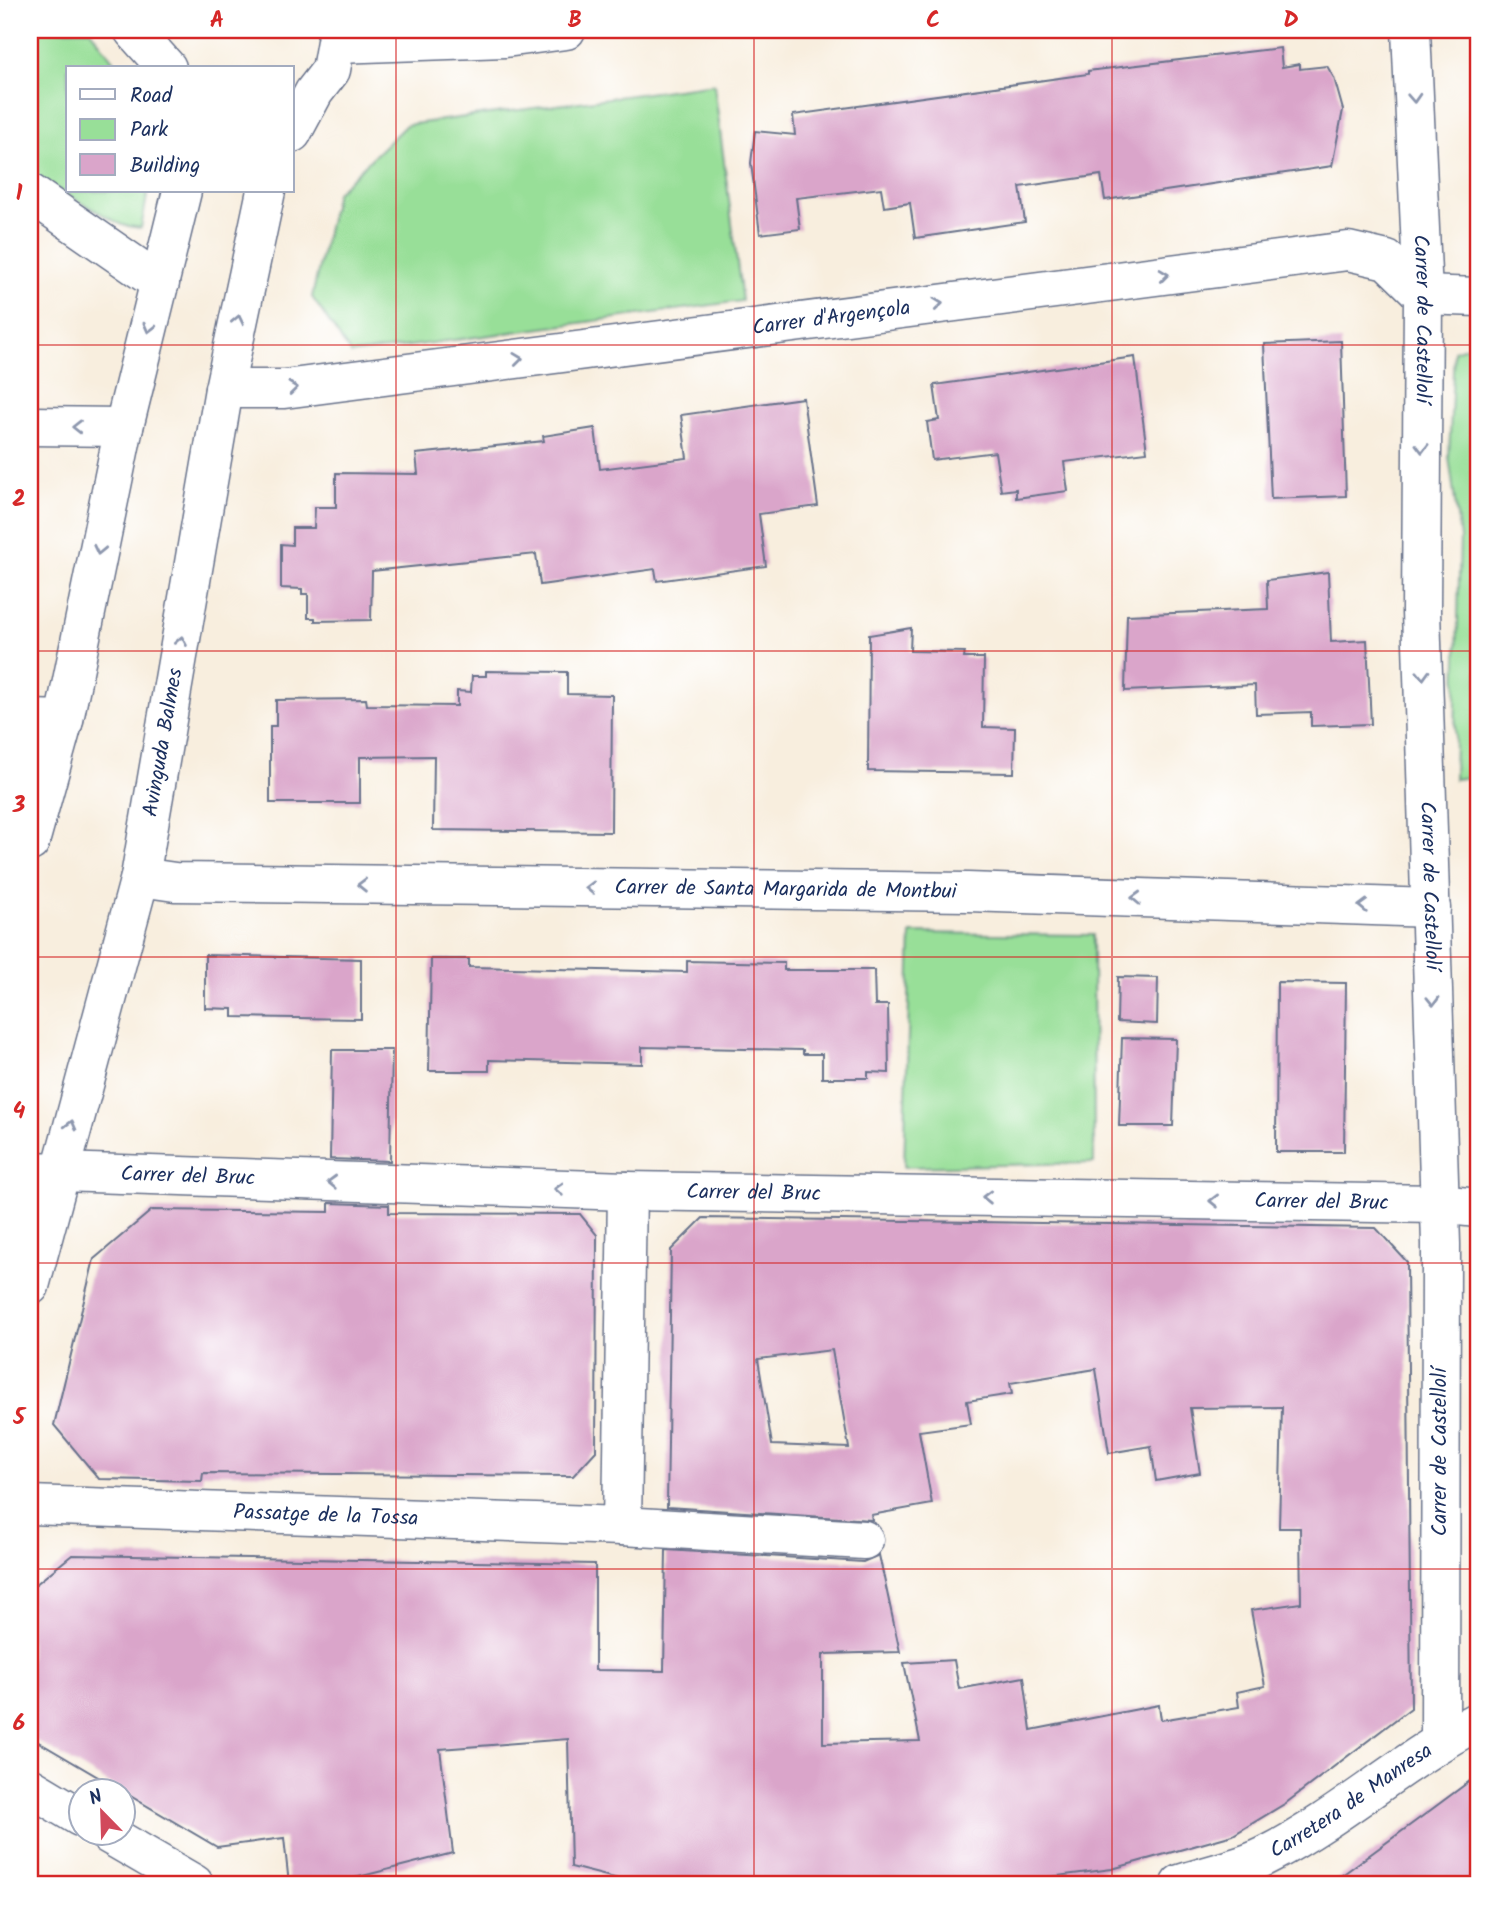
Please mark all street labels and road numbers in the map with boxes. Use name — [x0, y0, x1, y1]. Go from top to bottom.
street label: Carrer de Castellolí — [1404, 234, 1440, 406]
street label: Carrer d'Argençola — [750, 291, 912, 345]
street label: Avinguda Balmes — [134, 666, 192, 819]
street label: Carrer de Castellolí — [1411, 801, 1449, 973]
street label: Carrer de Santa Margarida de Montbui — [614, 871, 958, 908]
street label: Carrer del Bruc — [120, 1158, 256, 1195]
street label: Carrer del Bruc — [686, 1175, 821, 1211]
street label: Carrer del Bruc — [1254, 1185, 1389, 1220]
street label: Carrer de Castellolí — [1424, 1365, 1457, 1536]
street label: Passatge de la Tossa — [233, 1496, 419, 1535]
street label: Carretera de Manresa — [1264, 1735, 1439, 1867]

